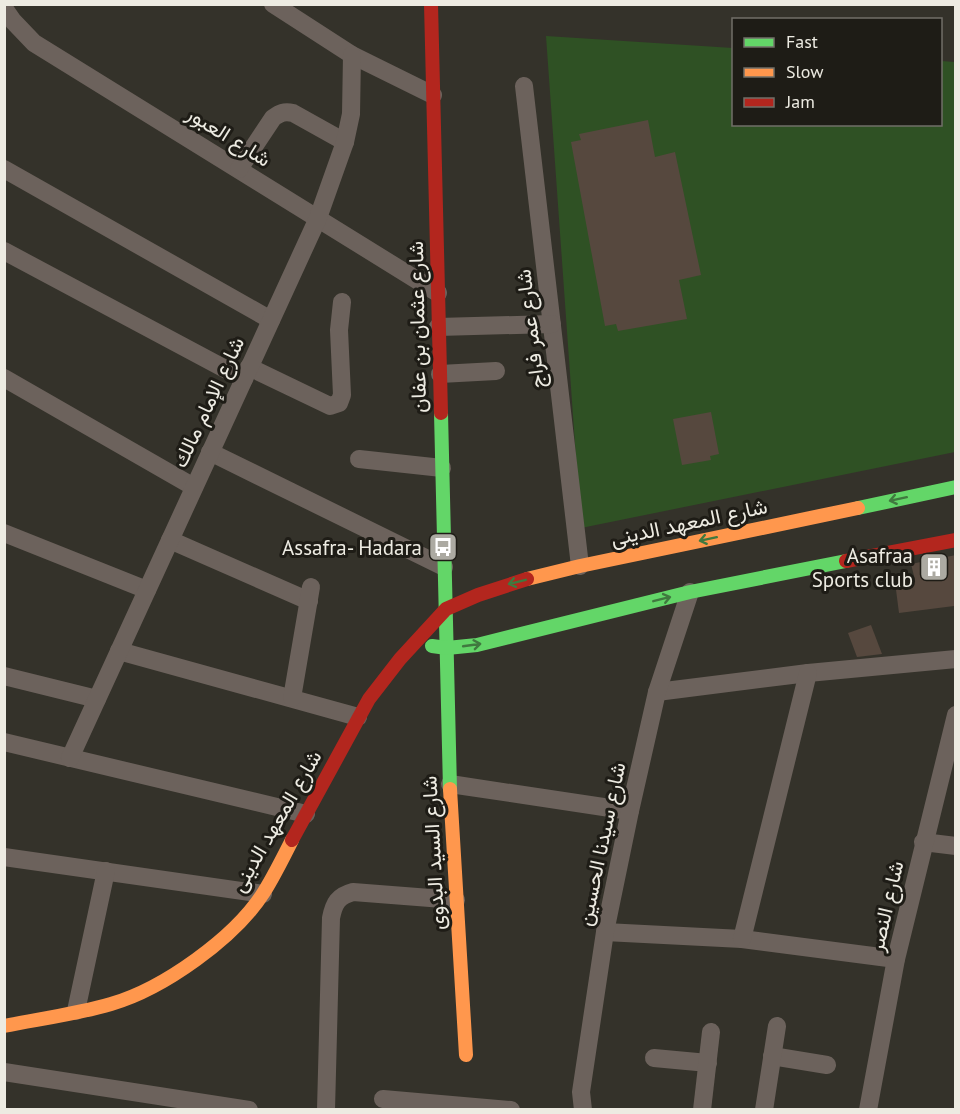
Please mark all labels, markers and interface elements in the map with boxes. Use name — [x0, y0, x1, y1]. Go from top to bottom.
legend — [732, 18, 942, 126]
text: Fast — [786, 30, 818, 53]
text: Slow — [786, 60, 824, 83]
text: Jam — [785, 90, 815, 113]
street label: شارع العبور — [180, 99, 276, 173]
street label: شارع عثمان بن عفان — [402, 241, 433, 413]
street label: شارع عمر فراج — [509, 268, 552, 390]
street label: شارع الإمام مالك — [166, 332, 251, 472]
street label: شارع المعهد الدينى — [608, 492, 770, 553]
one-way arrow — [889, 494, 909, 505]
bus stop icon: Assafra- Hadara — [427, 531, 459, 563]
place label: Assafra- Hadara — [282, 534, 422, 561]
one-way arrow — [698, 534, 717, 546]
place label: Asafraa Sports club — [812, 542, 913, 593]
building icon: Asafraa Sports club — [918, 551, 950, 583]
one-way arrow — [508, 577, 527, 589]
one-way arrow — [652, 593, 671, 605]
one-way arrow — [462, 639, 482, 650]
street label: شارع المعهد الدينى — [224, 745, 328, 897]
street label: شارع سيدنا الحسين — [570, 760, 633, 929]
street label: شارع السيد البدوى — [415, 775, 452, 931]
street label: شارع النصر — [862, 858, 910, 955]

